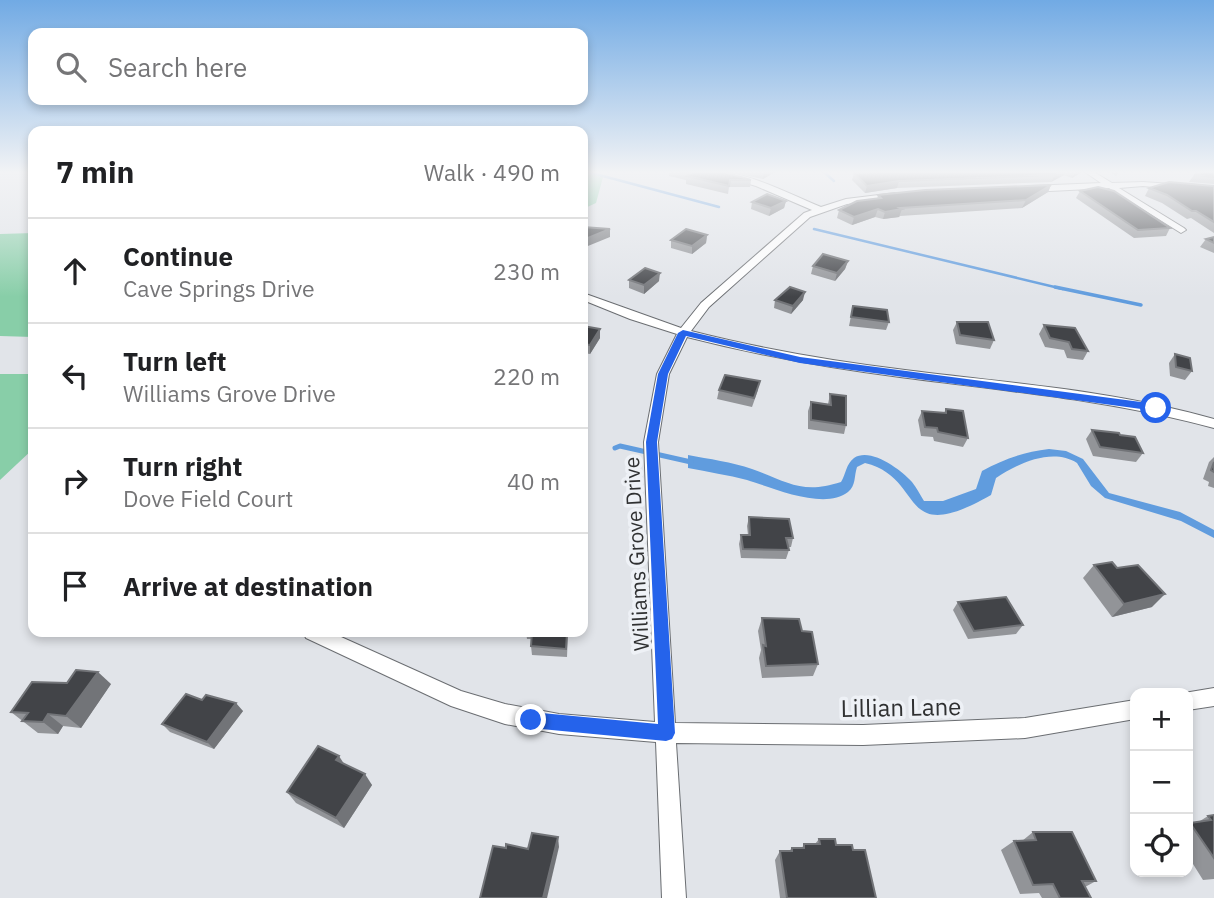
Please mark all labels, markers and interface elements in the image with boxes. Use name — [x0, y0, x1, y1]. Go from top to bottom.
search box — [28, 28, 588, 105]
icon: search — [52, 48, 90, 86]
text: Search here — [108, 50, 247, 84]
text: 7 min — [56, 152, 134, 191]
text: Walk · 490 m — [424, 157, 560, 187]
text: Continue — [123, 239, 233, 273]
icon: ahead — [56, 252, 94, 290]
text: 230 m — [493, 256, 560, 286]
text: Cave Springs Drive — [123, 273, 315, 303]
text: Turn left — [123, 344, 226, 378]
icon: left — [56, 357, 94, 395]
text: 220 m — [493, 361, 560, 391]
text: Williams Grove Drive — [123, 378, 336, 408]
route start — [1140, 392, 1171, 423]
text: Turn right — [123, 449, 242, 483]
street label: Williams Grove Drive — [617, 456, 655, 652]
icon: right — [56, 462, 94, 500]
text: 40 m — [507, 466, 560, 496]
text: Dove Field Court — [123, 483, 293, 513]
icon: arrive — [56, 567, 94, 605]
text: Arrive at destination — [123, 569, 373, 603]
map controls — [1130, 688, 1193, 877]
button: + — [1130, 688, 1193, 751]
street label: Lillian Lane — [840, 690, 962, 724]
route end — [515, 704, 546, 735]
button: − — [1130, 751, 1193, 814]
button: locate — [1130, 814, 1193, 877]

